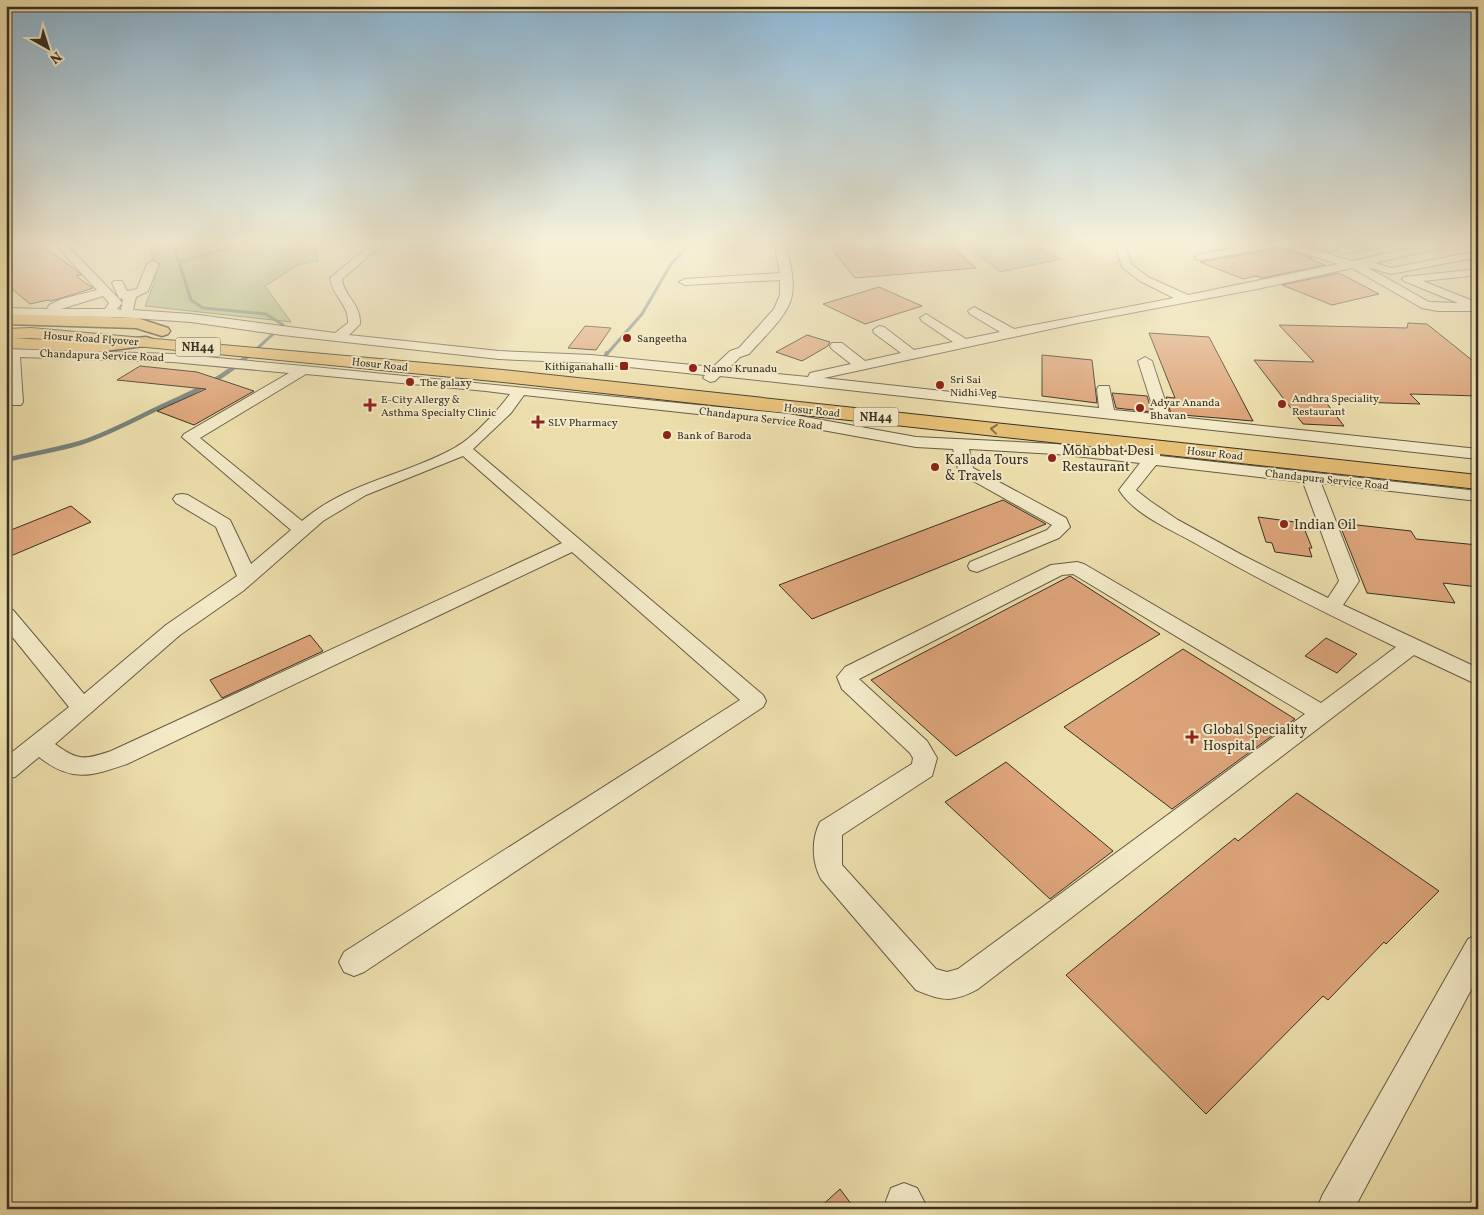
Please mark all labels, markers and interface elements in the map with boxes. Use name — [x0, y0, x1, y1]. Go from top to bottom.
north arrow — [22, 22, 72, 72]
text: N — [45, 46, 65, 68]
street label: Hosur Road Flyover — [43, 329, 139, 350]
marker: Sangeetha — [621, 332, 633, 344]
place label: Sangeetha — [637, 332, 688, 347]
road number: NH44 — [176, 338, 220, 357]
street label: Chandapura Service Road — [39, 347, 164, 366]
street label: Hosur Road — [351, 355, 409, 376]
place label: Kithiganahalli — [544, 360, 614, 375]
marker: Kithiganahalli — [618, 360, 630, 372]
marker: Namo Krunadu — [687, 362, 699, 374]
place label: Namo Krunadu — [703, 362, 777, 377]
place label: Sri Sai Nidhi Veg — [950, 373, 997, 401]
marker: The galaxy — [404, 376, 416, 388]
place label: The galaxy — [420, 376, 472, 391]
marker: Sri Sai Nidhi Veg — [934, 379, 946, 391]
place label: Andhra Speciality Restaurant — [1292, 392, 1379, 420]
place label: E-City Allergy & Asthma Specialty Clinic — [381, 393, 496, 421]
place label: Adyar Ananda Bhavan — [1150, 396, 1221, 424]
marker: E-City Allergy & Asthma Specialty Clinic — [363, 398, 377, 412]
marker: Andhra Speciality Restaurant — [1276, 398, 1288, 410]
street label: Hosur Road — [783, 401, 841, 422]
marker: Adyar Ananda Bhavan — [1134, 402, 1146, 414]
street label: Chandapura Service Road — [698, 404, 823, 435]
road number: NH44 — [854, 408, 898, 427]
marker: SLV Pharmacy — [532, 416, 544, 428]
place label: SLV Pharmacy — [548, 416, 618, 431]
one-way arrow — [990, 424, 998, 435]
marker: Bank of Baroda — [661, 429, 673, 441]
place label: Bank of Baroda — [677, 429, 752, 444]
place label: Mohabbat Desi Restaurant — [1062, 442, 1154, 477]
street label: Hosur Road — [1186, 444, 1244, 465]
place label: Kallada Tours & Travels — [945, 451, 1028, 486]
marker: Mohabbat Desi Restaurant — [1046, 452, 1058, 464]
marker: Kallada Tours & Travels — [929, 461, 941, 473]
street label: Chandapura Service Road — [1264, 467, 1390, 494]
place label: Indian Oil — [1294, 516, 1356, 535]
marker: Indian Oil — [1278, 518, 1290, 530]
place label: Global Speciality Hospital — [1203, 721, 1307, 756]
marker: Global Speciality Hospital — [1185, 730, 1199, 744]

